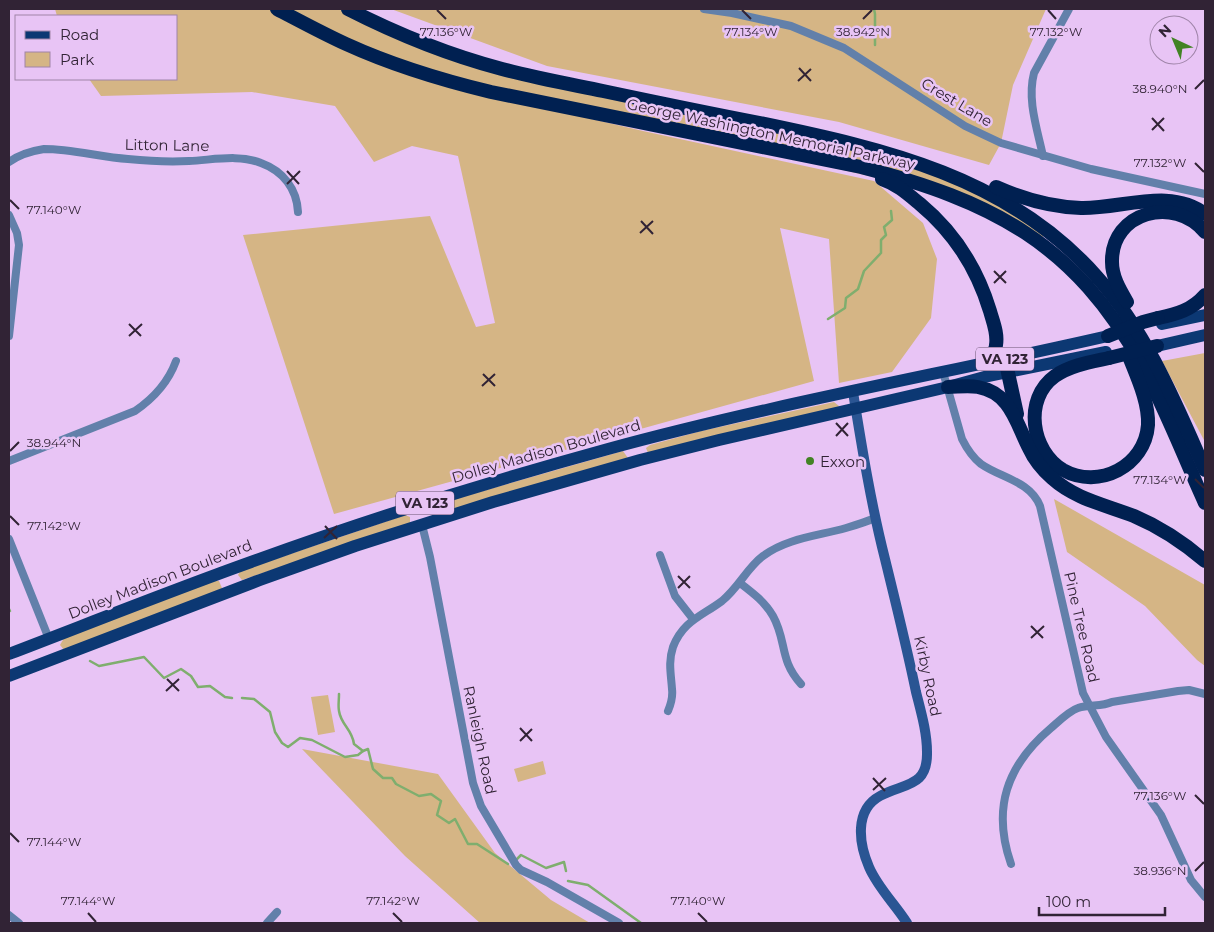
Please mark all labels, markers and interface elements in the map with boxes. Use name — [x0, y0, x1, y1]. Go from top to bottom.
legend — [15, 15, 178, 80]
north arrow — [1149, 15, 1199, 65]
text: N — [1155, 20, 1175, 41]
text: 77.136°W — [420, 24, 472, 39]
text: 77.134°W — [724, 24, 778, 39]
text: 38.942°N — [836, 24, 890, 39]
text: 77.132°W — [1030, 24, 1082, 39]
text: Road — [60, 25, 99, 44]
text: Park — [60, 50, 94, 69]
street label: Crest Lane — [918, 73, 996, 131]
text: 38.940°N — [1132, 81, 1188, 96]
street label: George Washington Memorial Parkway — [625, 94, 918, 174]
street label: Litton Lane — [124, 135, 210, 155]
text: 77.132°W — [1134, 155, 1186, 170]
text: 77.140°W — [27, 202, 81, 217]
road number: VA 123 — [976, 348, 1034, 370]
street label: Dolley Madison Boulevard — [449, 415, 643, 487]
text: 38.944°N — [27, 435, 81, 450]
place label: Exxon — [820, 452, 865, 471]
marker: Exxon — [804, 455, 816, 467]
text: 77.134°W — [1133, 472, 1187, 487]
road number: VA 123 — [396, 492, 454, 514]
text: 77.142°W — [27, 518, 81, 533]
street label: Dolley Madison Boulevard — [65, 535, 255, 623]
street label: Pine Tree Road — [1060, 570, 1104, 684]
street label: Kirby Road — [910, 634, 946, 718]
street label: Ranleigh Road — [459, 684, 501, 796]
text: 77.136°W — [1134, 788, 1186, 803]
text: 77.144°W — [27, 834, 81, 849]
text: 38.936°N — [1134, 863, 1186, 878]
scale bar — [1039, 884, 1165, 916]
text: 100 m — [1046, 892, 1091, 911]
text: 77.144°W — [61, 893, 115, 908]
text: 77.142°W — [366, 893, 420, 908]
text: 77.140°W — [671, 893, 725, 908]

